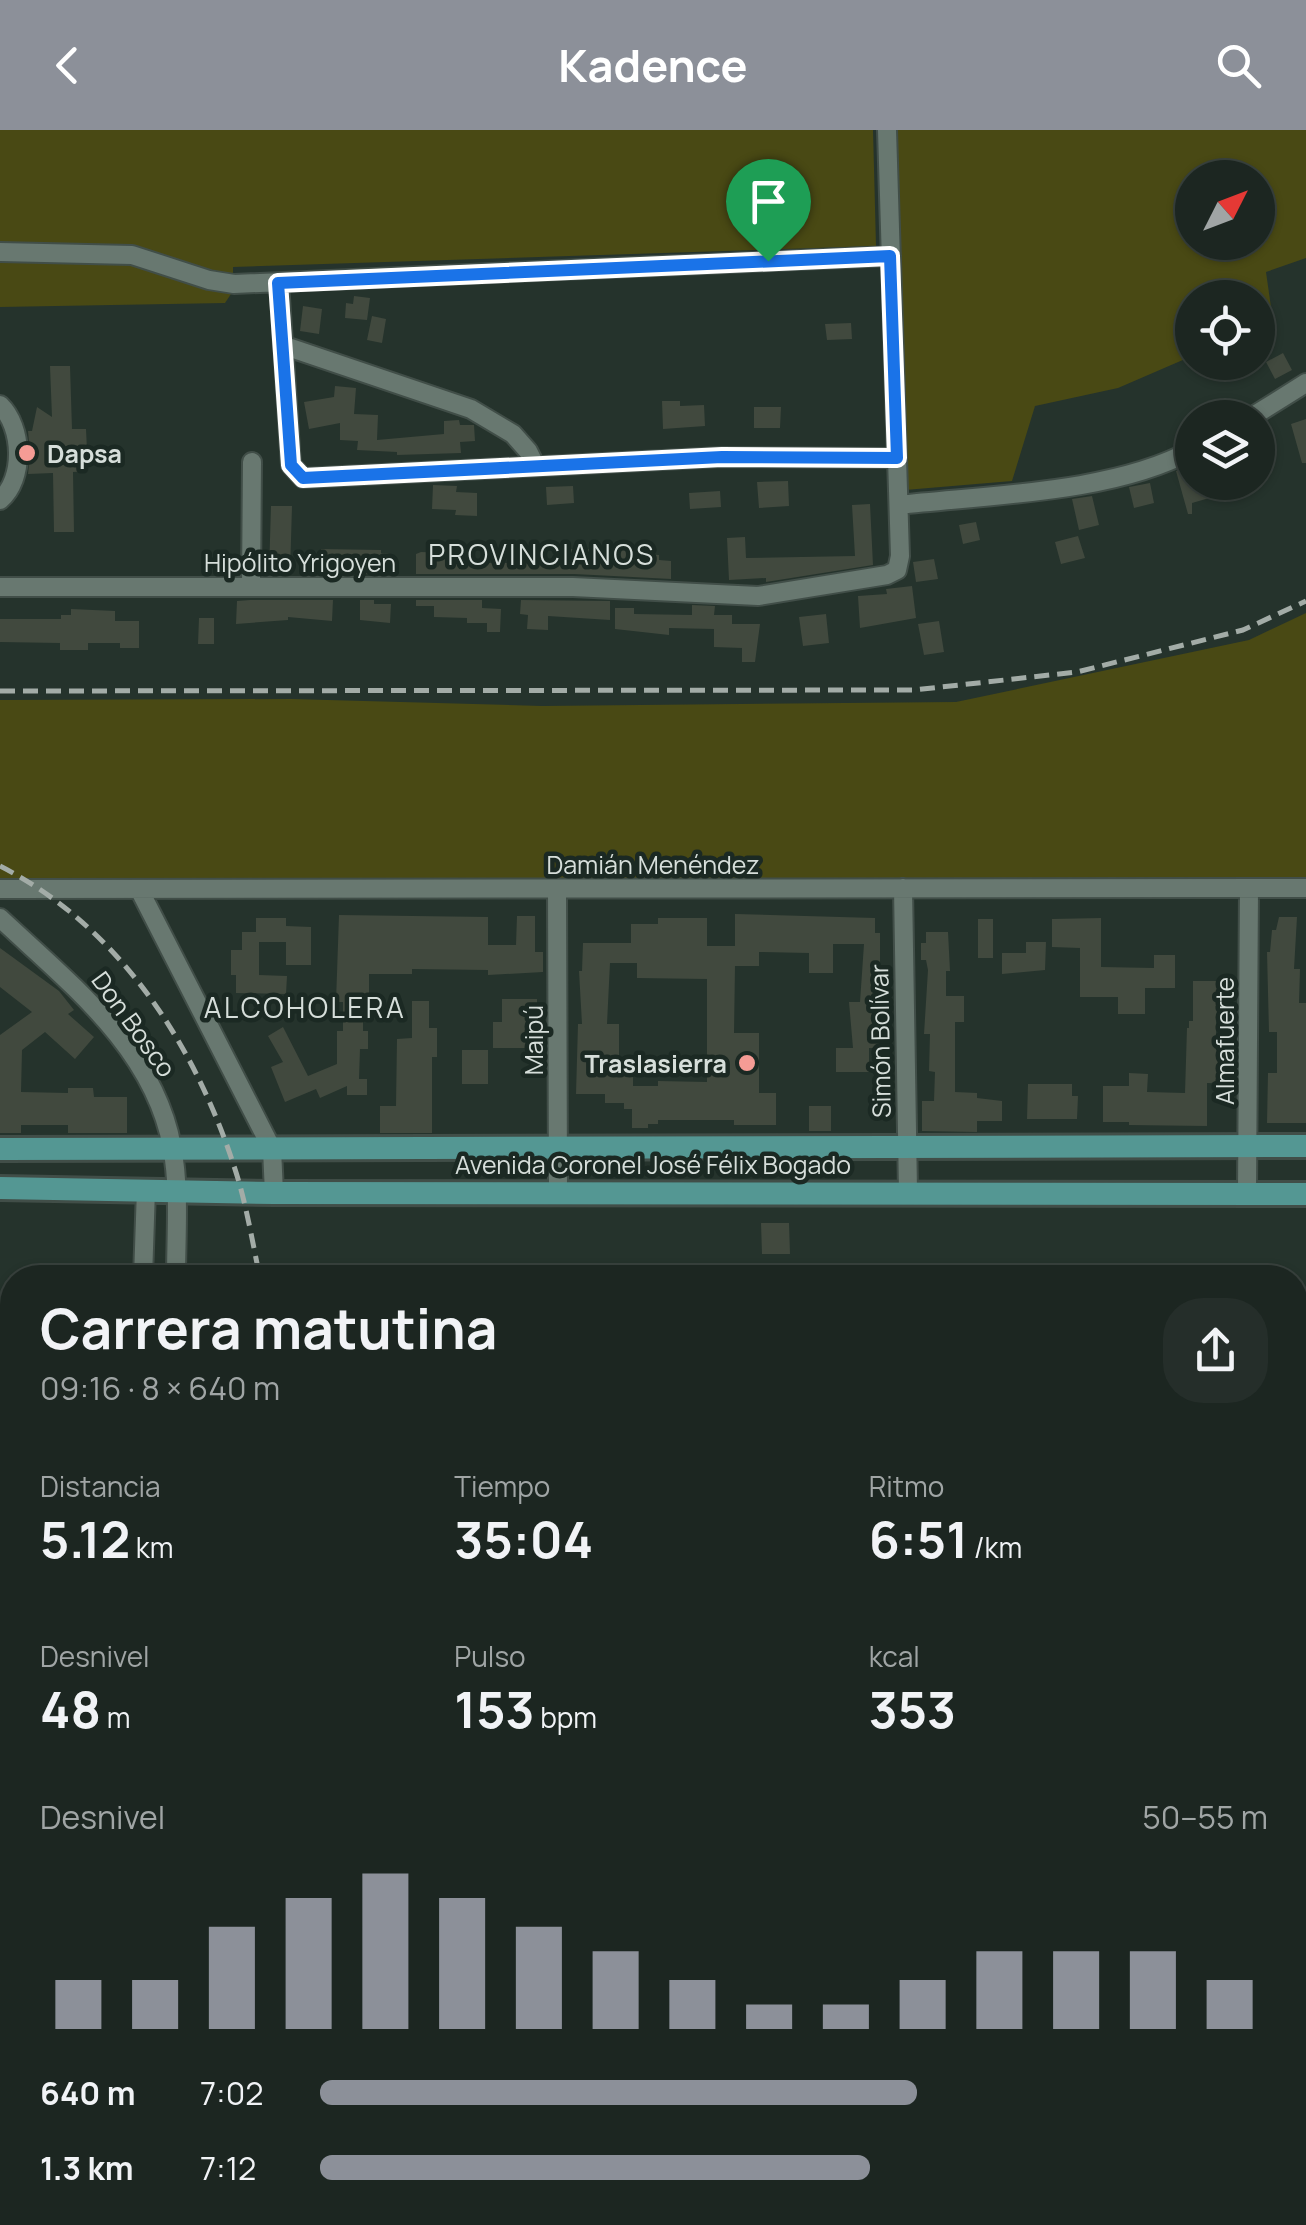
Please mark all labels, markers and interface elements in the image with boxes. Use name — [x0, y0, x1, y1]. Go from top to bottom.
text: Kadence — [558, 34, 748, 96]
icon: back — [40, 38, 95, 93]
icon: search — [1211, 38, 1266, 93]
pin — [726, 159, 811, 262]
north arrow — [1175, 160, 1275, 260]
map controls — [1175, 160, 1275, 500]
icon: arrive — [741, 174, 796, 229]
button: locate — [1175, 280, 1275, 380]
button: layers — [1175, 400, 1275, 500]
place label: Dapsa — [47, 436, 122, 471]
marker: Dapsa — [16, 442, 38, 464]
district label: PROVINCIANOS — [428, 535, 656, 573]
street label: Hipólito Yrigoyen — [204, 545, 396, 580]
street label: Damián Menéndez — [546, 847, 760, 882]
street label: Don Bosco — [84, 964, 184, 1084]
street label: Simón Bolívar — [861, 964, 899, 1118]
street label: Almafuerte — [1207, 977, 1242, 1105]
district label: ALCOHOLERA — [204, 988, 406, 1026]
street label: Maipú — [516, 1005, 551, 1075]
place label: Traslasierra — [584, 1046, 727, 1081]
marker: Traslasierra — [736, 1052, 758, 1074]
street label: Avenida Coronel José Félix Bogado — [455, 1147, 851, 1182]
text: Carrera matutina — [40, 1290, 497, 1366]
button: share — [1163, 1298, 1268, 1403]
text: 09:16 · 8 × 640 m — [40, 1366, 280, 1410]
text: Distancia — [40, 1467, 161, 1505]
text: Tiempo — [454, 1467, 550, 1505]
text: Ritmo — [869, 1467, 944, 1505]
text: 5.12 — [40, 1505, 130, 1573]
text: 35:04 — [454, 1505, 593, 1573]
text: 6:51 — [869, 1505, 968, 1573]
text: km — [130, 1528, 173, 1566]
text: /km — [968, 1528, 1022, 1566]
text: Desnivel — [40, 1637, 150, 1675]
text: Pulso — [454, 1637, 526, 1675]
text: kcal — [869, 1637, 920, 1675]
text: 48 — [40, 1675, 101, 1743]
text: 153 — [454, 1675, 535, 1743]
text: 353 — [869, 1675, 956, 1743]
text: m — [101, 1698, 130, 1736]
text: bpm — [535, 1698, 597, 1736]
text: Desnivel — [40, 1795, 165, 1839]
text: 50–55 m — [1142, 1795, 1268, 1839]
text: 640 m — [40, 2071, 136, 2115]
text: 7:02 — [200, 2071, 263, 2115]
text: 1.3 km — [40, 2146, 133, 2190]
text: 7:12 — [200, 2146, 256, 2190]

